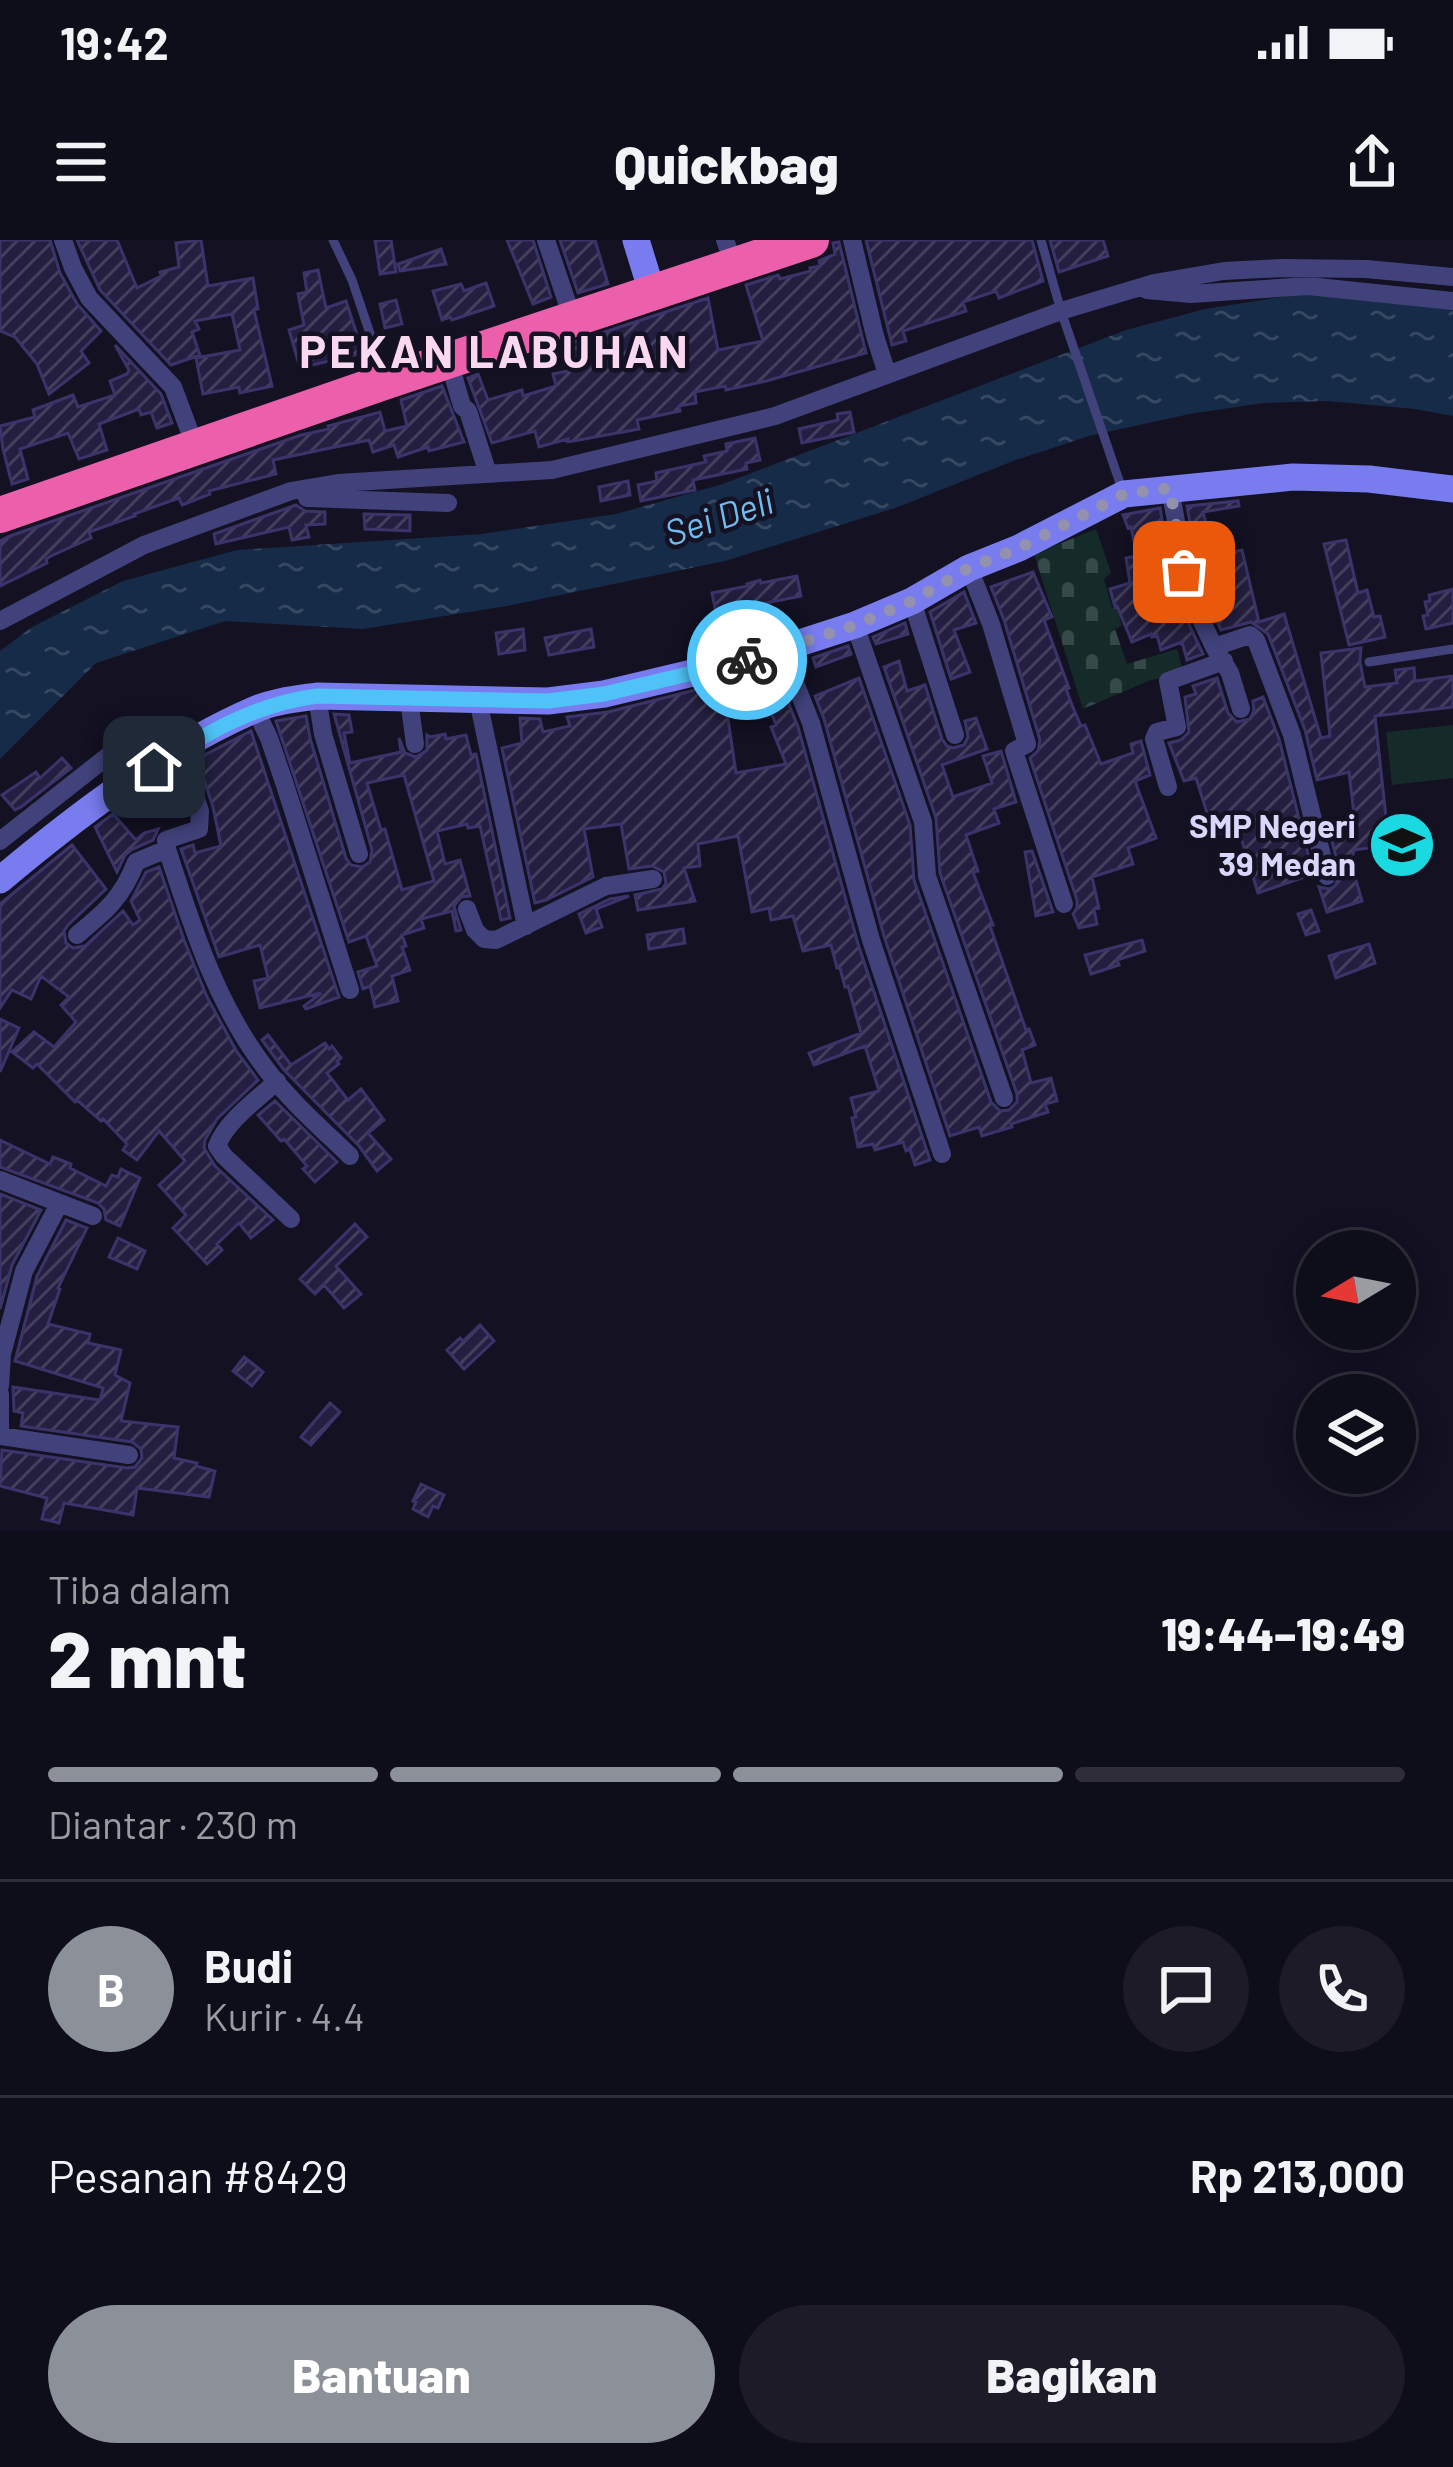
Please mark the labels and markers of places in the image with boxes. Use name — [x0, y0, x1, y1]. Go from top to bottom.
pin — [1133, 521, 1235, 623]
pin — [103, 716, 205, 818]
place label: SMP Negeri 39 Medan — [1189, 805, 1356, 883]
school or university icon: SMP Negeri 39 Medan — [1367, 810, 1437, 880]

